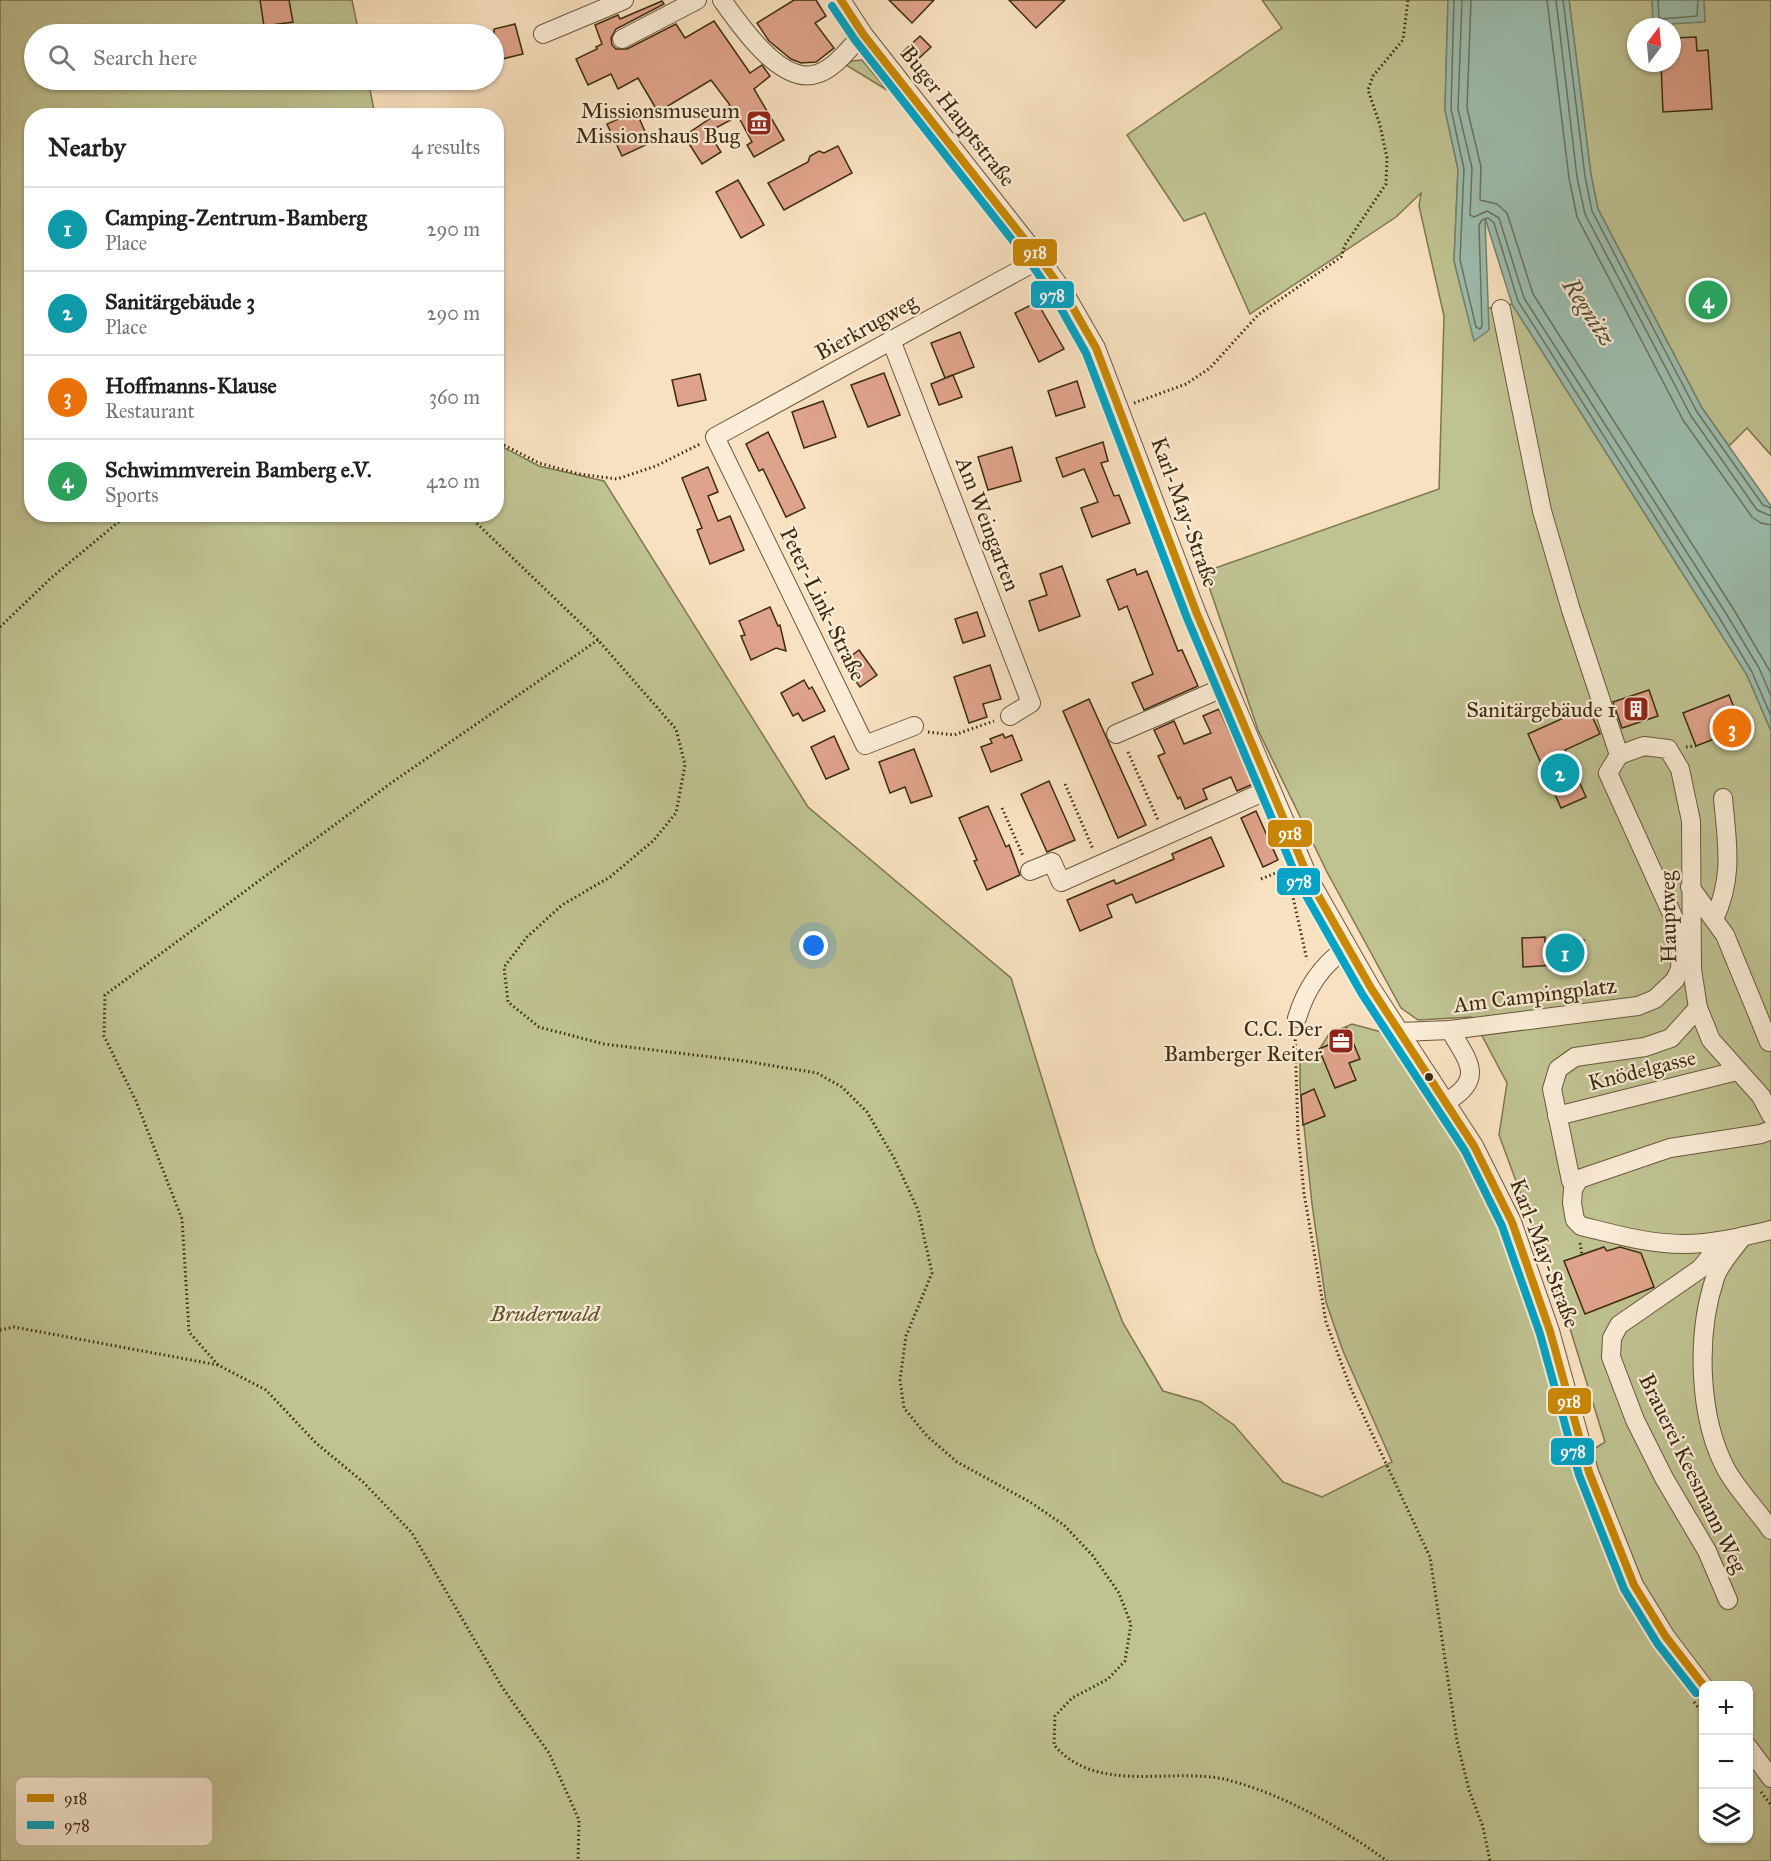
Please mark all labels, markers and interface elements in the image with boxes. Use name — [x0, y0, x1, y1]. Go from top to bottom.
north arrow — [1627, 18, 1681, 72]
search box — [24, 24, 504, 90]
street label: Buger Hauptstraße — [895, 40, 1021, 192]
icon: search — [45, 41, 78, 74]
text: Search here — [93, 44, 197, 71]
place label: Missionsmuseum Missionshaus Bug — [576, 97, 741, 149]
museum icon: Missionsmuseum Missionshaus Bug — [744, 108, 774, 138]
text: Nearby — [48, 131, 126, 163]
text: 4 results — [411, 135, 480, 159]
text: Camping-Zentrum-Bamberg — [105, 204, 367, 231]
text: 1 — [64, 217, 71, 241]
text: 290 m — [427, 217, 480, 241]
text: Place — [105, 231, 147, 255]
line badge: 918 — [1012, 238, 1058, 267]
text: 918 — [1023, 243, 1047, 263]
water label: Regnitz — [1555, 271, 1622, 352]
pin: 4 — [1688, 278, 1728, 322]
line badge: 978 — [1030, 280, 1075, 309]
text: 978 — [1039, 286, 1065, 306]
text: Sanitärgebäude 3 — [105, 288, 255, 315]
street label: Bierkrugweg — [810, 288, 922, 366]
text: 2 — [63, 301, 72, 325]
text: 290 m — [427, 301, 480, 325]
text: Place — [105, 315, 147, 339]
text: Hoffmanns-Klause — [105, 372, 277, 399]
text: 3 — [64, 385, 72, 409]
text: 360 m — [429, 385, 480, 409]
text: Restaurant — [105, 399, 195, 423]
street label: Karl-May-Straße — [1145, 433, 1225, 591]
street label: Am Weingarten — [950, 452, 1026, 595]
text: Schwimmverein Bamberg e.V. — [105, 456, 372, 483]
text: 4 — [62, 469, 73, 493]
text: 420 m — [426, 469, 480, 493]
text: Sports — [105, 483, 159, 507]
street label: Peter-Link-Straße — [774, 523, 872, 685]
building icon: Sanitärgebäude 1 — [1621, 694, 1651, 724]
place label: Sanitärgebäude 1 — [1466, 696, 1616, 723]
pin: 3 — [1712, 706, 1752, 750]
pin: 2 — [1540, 750, 1580, 796]
line badge: 918 — [1267, 819, 1313, 848]
text: 918 — [1278, 824, 1302, 844]
line badge: 978 — [1276, 867, 1321, 896]
street label: Hauptweg — [1654, 870, 1682, 963]
text: 978 — [1286, 872, 1312, 892]
pin: 1 — [1546, 930, 1584, 976]
your location — [799, 931, 828, 960]
street label: Am Campingplatz — [1451, 972, 1618, 1019]
place label: C.C. Der Bamberger Reiter — [1164, 1015, 1323, 1067]
office icon: C.C. Der Bamberger Reiter — [1326, 1026, 1356, 1056]
street label: Knödelgasse — [1586, 1044, 1698, 1096]
unlabelled marker — [1423, 1071, 1435, 1083]
street label: Karl-May-Straße — [1504, 1175, 1586, 1331]
park label: Bruderwald — [489, 1300, 601, 1327]
street label: Brauerei Keesmann Weg — [1633, 1369, 1753, 1578]
line badge: 918 — [1547, 1387, 1592, 1415]
text: 918 — [1557, 1392, 1581, 1412]
line badge: 978 — [1550, 1437, 1595, 1466]
text: 978 — [1560, 1442, 1586, 1462]
map controls — [1699, 1681, 1753, 1843]
button: + — [1699, 1681, 1753, 1735]
button: − — [1699, 1735, 1753, 1789]
legend — [15, 1777, 213, 1846]
text: 918 — [64, 1789, 87, 1808]
button: layers — [1699, 1789, 1753, 1843]
text: 978 — [64, 1816, 90, 1835]

